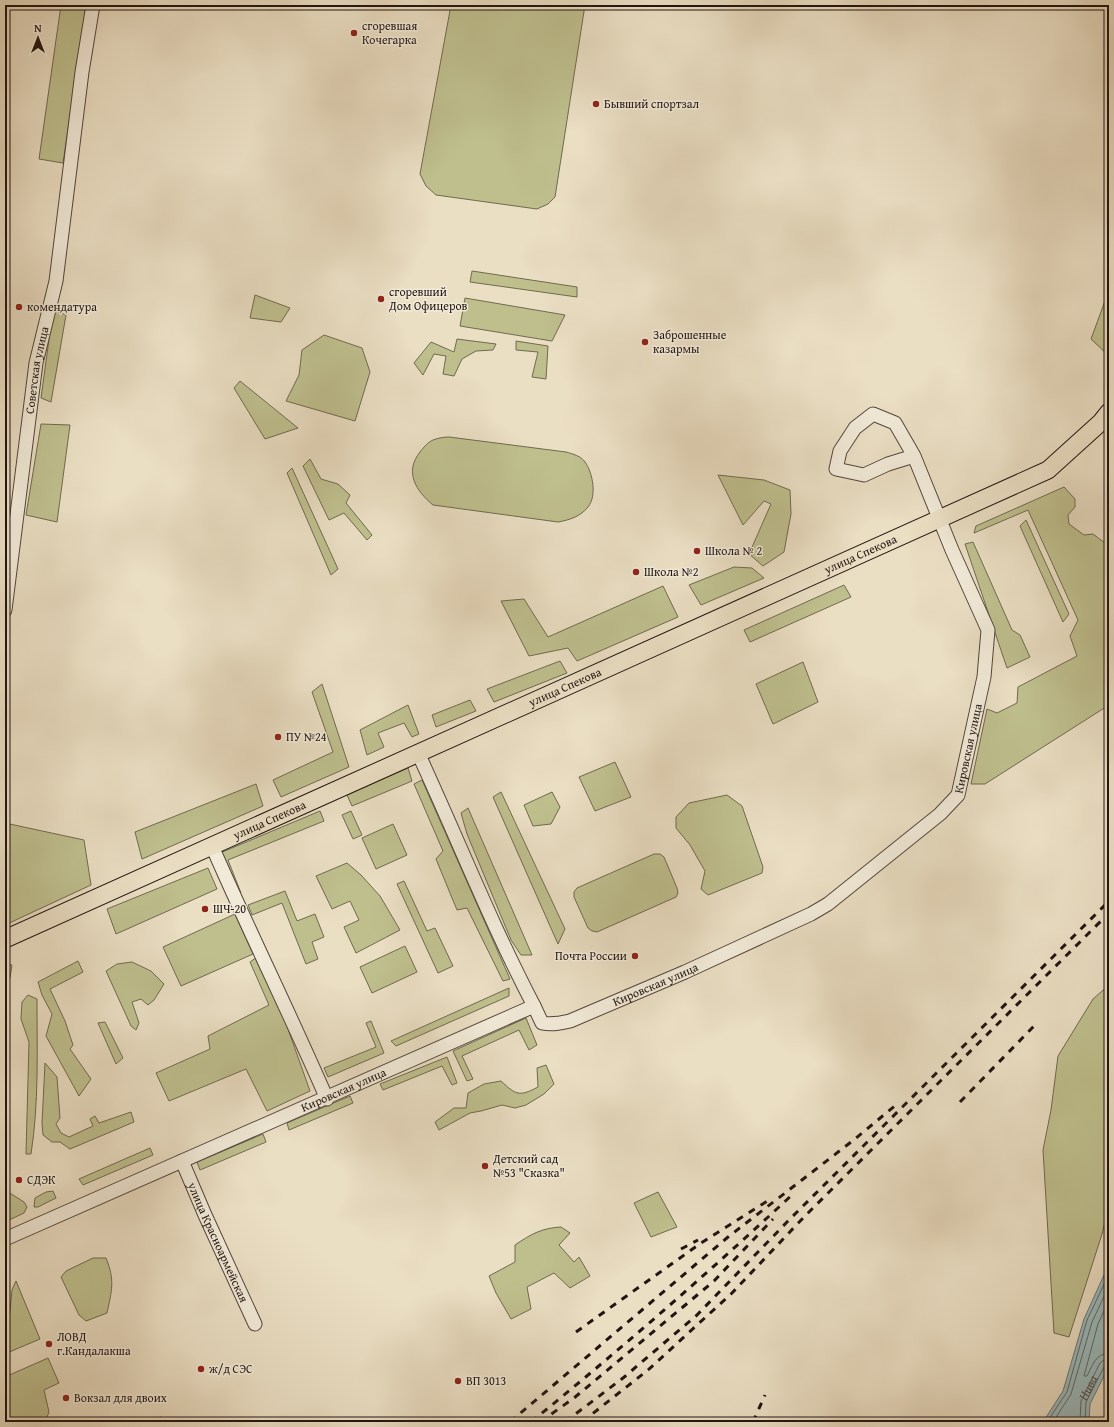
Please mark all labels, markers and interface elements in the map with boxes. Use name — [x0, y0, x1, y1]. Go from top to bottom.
place label: сгоревшая Кочегарка — [362, 17, 417, 48]
north arrow — [18, 18, 58, 58]
text: N — [34, 20, 42, 36]
marker: сгоревшая Кочегарка — [349, 28, 359, 38]
place label: Бывший спортзал — [604, 95, 699, 112]
marker: Бывший спортзал — [591, 99, 601, 109]
place label: сгоревший Дом Офицеров — [388, 283, 468, 314]
marker: сгоревший Дом Офицеров — [376, 294, 386, 304]
place label: комендатура — [27, 298, 97, 315]
marker: комендатура — [14, 302, 24, 312]
street label: Советская улица — [21, 324, 53, 415]
place label: Заброшенные казармы — [653, 326, 727, 357]
marker: Заброшенные казармы — [640, 337, 650, 347]
street label: улица Спекова — [820, 530, 900, 578]
place label: Школа № 2 — [705, 542, 762, 559]
marker: Школа № 2 — [692, 546, 702, 556]
place label: Школа №2 — [644, 563, 699, 580]
marker: Школа №2 — [631, 567, 641, 577]
street label: улица Спекова — [525, 663, 604, 711]
street label: Кировская улица — [950, 702, 986, 795]
place label: ПУ №24 — [286, 728, 327, 745]
marker: ПУ №24 — [273, 732, 283, 742]
street label: улица Спекова — [229, 796, 309, 844]
place label: ШЧ-20 — [213, 900, 246, 917]
marker: ШЧ-20 — [200, 904, 210, 914]
place label: Почта России — [555, 947, 627, 964]
marker: Почта России — [630, 951, 640, 961]
street label: Кировская улица — [610, 958, 701, 1010]
street label: Кировская улица — [298, 1063, 389, 1116]
place label: Детский сад №53 "Сказка" — [492, 1150, 565, 1181]
marker: Детский сад №53 "Сказка" — [480, 1161, 490, 1171]
place label: СДЭК — [27, 1171, 56, 1188]
marker: СДЭК — [14, 1175, 24, 1185]
street label: улица Красноармейская — [184, 1179, 253, 1305]
place label: ЛОВД г.Кандалакша — [57, 1328, 131, 1359]
marker: ЛОВД г.Кандалакша — [44, 1339, 54, 1349]
place label: ж/д СЭС — [209, 1360, 253, 1377]
marker: ж/д СЭС — [196, 1364, 206, 1374]
place label: ВП 3013 — [466, 1372, 507, 1389]
water label: Нива — [1074, 1372, 1102, 1404]
marker: ВП 3013 — [453, 1376, 463, 1386]
place label: Вокзал для двоих — [74, 1389, 168, 1406]
marker: Вокзал для двоих — [61, 1393, 71, 1403]

